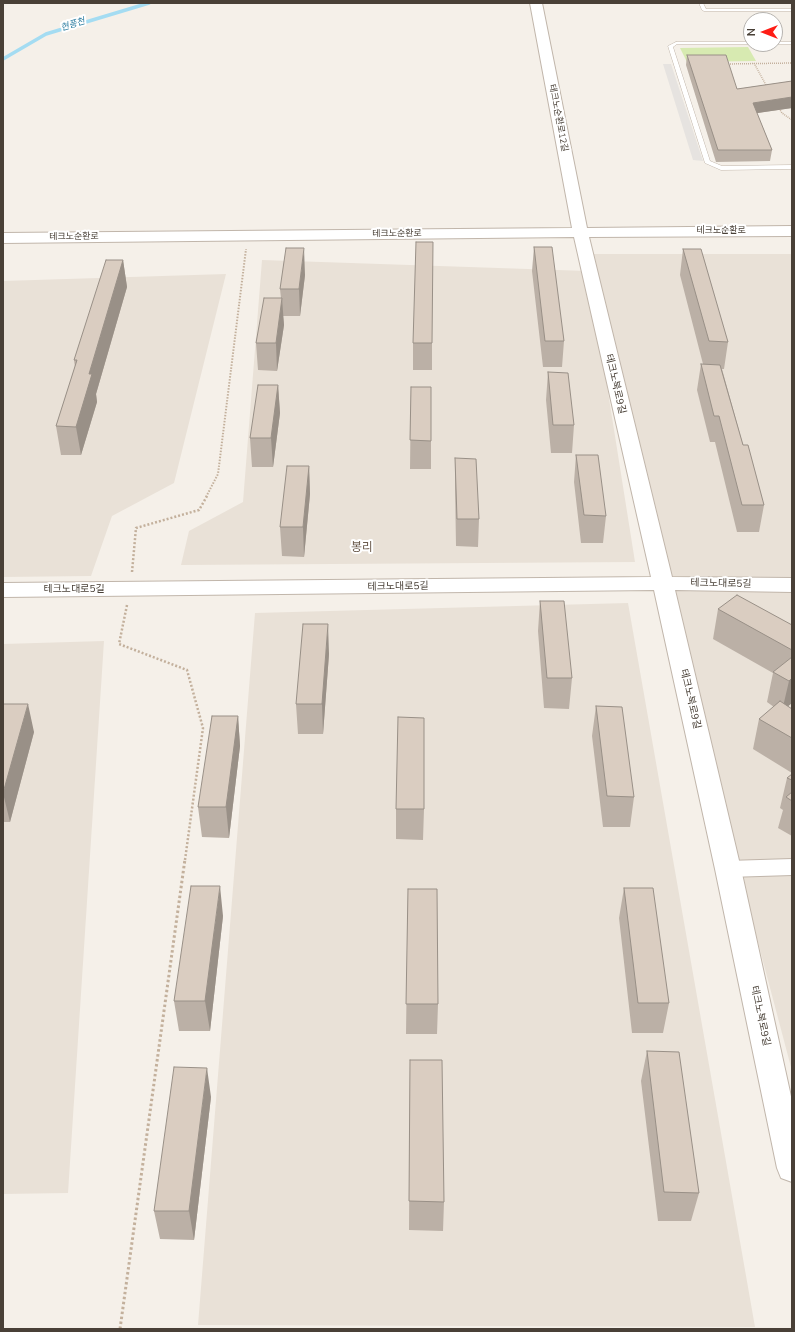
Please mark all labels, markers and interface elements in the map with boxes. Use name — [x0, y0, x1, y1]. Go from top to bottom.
north arrow — [743, 12, 783, 52]
water label: 현풍천 — [60, 16, 86, 34]
text: N — [744, 28, 759, 36]
street label: 테크노순환로12길 — [546, 83, 570, 153]
street label: 테크노순환로 — [696, 226, 746, 236]
street label: 테크노순환로 — [372, 228, 422, 240]
street label: 테크노순환로 — [49, 231, 99, 243]
street label: 테크노북로9길 — [602, 353, 628, 415]
district label: 봉리 — [351, 541, 373, 555]
street label: 테크노대로5길 — [690, 577, 752, 591]
street label: 테크노대로5길 — [367, 580, 429, 594]
street label: 테크노대로5길 — [43, 584, 105, 596]
street label: 테크노북로9길 — [677, 668, 703, 730]
street label: 테크노북로9길 — [748, 985, 772, 1047]

